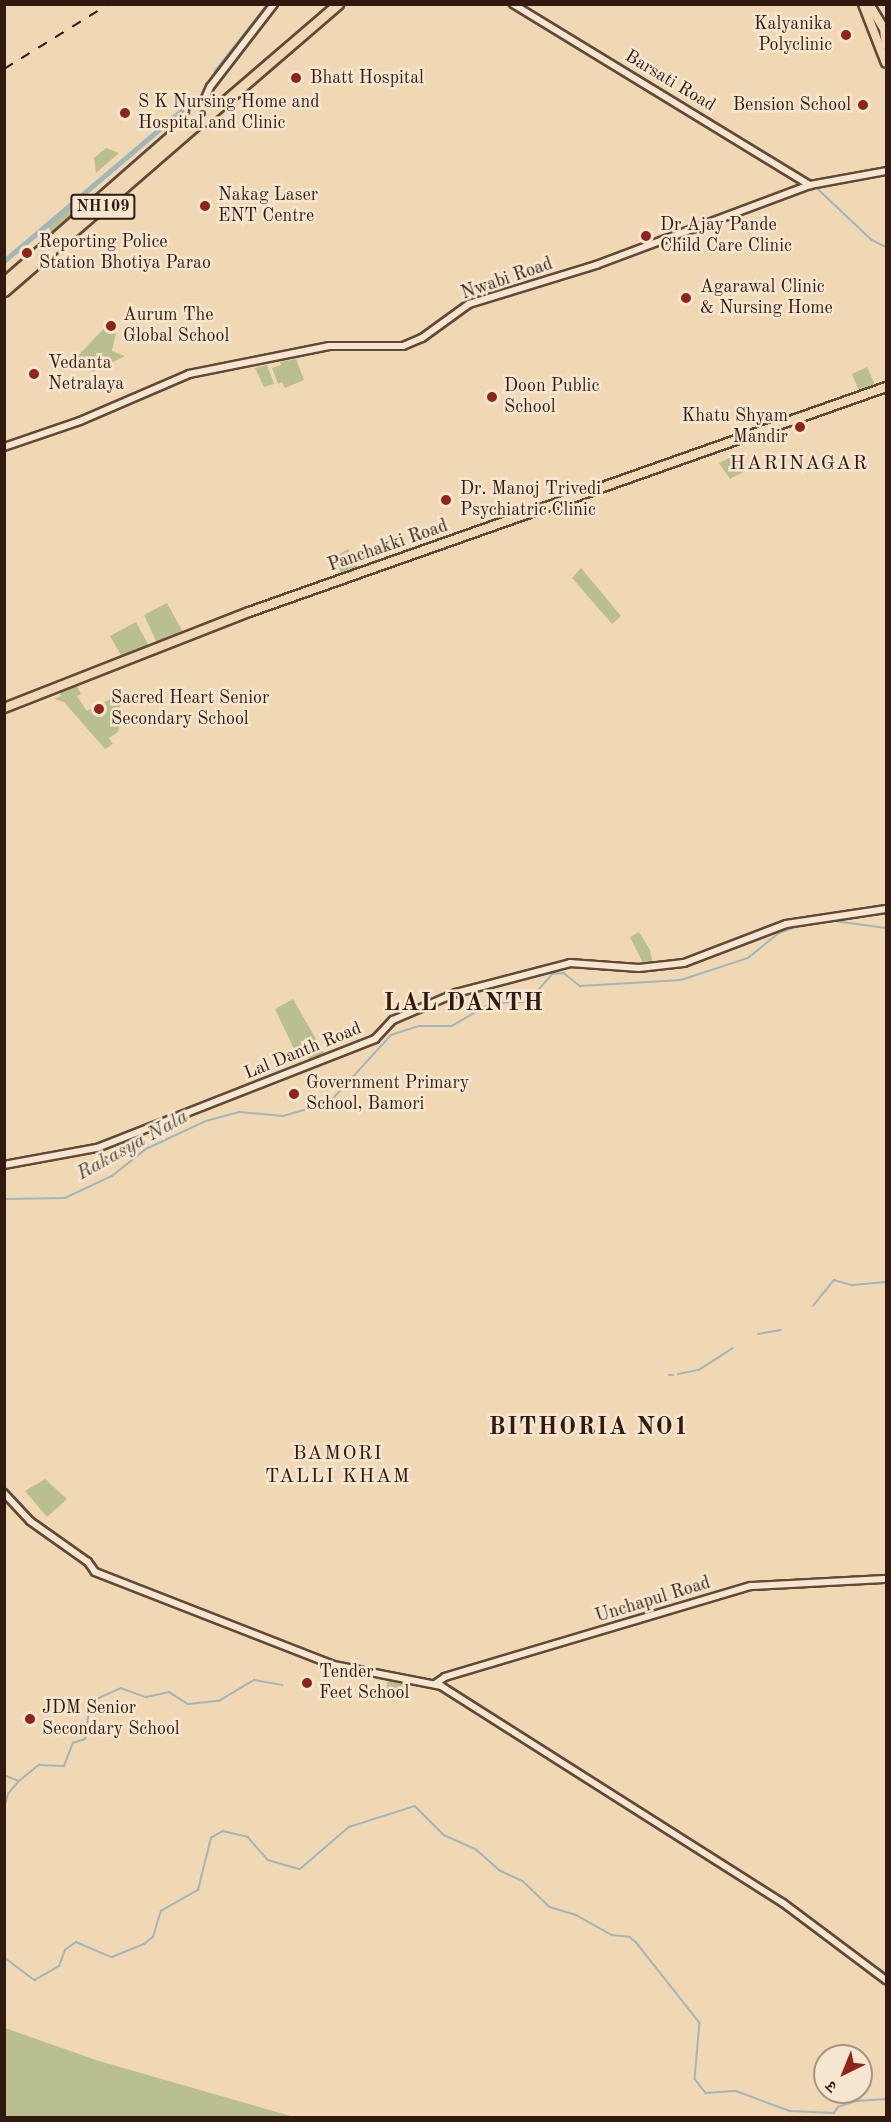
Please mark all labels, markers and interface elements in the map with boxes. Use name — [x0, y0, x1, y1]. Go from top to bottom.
place label: Kalyanika Polyclinic — [754, 14, 832, 57]
marker: Kalyanika Polyclinic — [837, 26, 855, 44]
street label: Barsati Road — [621, 46, 719, 116]
place label: Bhatt Hospital — [310, 67, 424, 89]
marker: Bhatt Hospital — [287, 69, 305, 87]
place label: S K Nursing Home and Hospital and Clinic — [138, 92, 320, 134]
place label: Bension School — [733, 94, 851, 116]
marker: Bension School — [856, 98, 870, 112]
marker: S K Nursing Home and Hospital and Clinic — [116, 104, 134, 122]
place label: Nakag Laser ENT Centre — [218, 185, 318, 228]
road number: NH109 — [70, 194, 136, 220]
marker: Nakag Laser ENT Centre — [196, 197, 214, 215]
place label: Dr Ajay Pande Child Care Clinic — [660, 215, 792, 258]
marker: Dr Ajay Pande Child Care Clinic — [637, 227, 655, 245]
place label: Reporting Police Station Bhotiya Parao — [39, 232, 211, 274]
marker: Reporting Police Station Bhotiya Parao — [20, 246, 34, 260]
street label: Nwabi Road — [458, 253, 556, 305]
place label: Agarawal Clinic & Nursing Home — [700, 277, 833, 320]
marker: Agarawal Clinic & Nursing Home — [677, 289, 695, 307]
place label: Aurum The Global School — [123, 305, 229, 348]
marker: Aurum The Global School — [104, 319, 118, 333]
place label: Vedanta Netralaya — [48, 353, 124, 395]
marker: Vedanta Netralaya — [25, 365, 43, 383]
place label: Doon Public School — [504, 376, 599, 418]
marker: Doon Public School — [485, 390, 499, 404]
place label: Khatu Shyam Mandir — [682, 406, 788, 448]
marker: Khatu Shyam Mandir — [793, 420, 807, 434]
district label: HARINAGAR — [729, 452, 869, 476]
place label: Dr. Manoj Trivedi Psychiatric Clinic — [460, 479, 601, 522]
marker: Dr. Manoj Trivedi Psychiatric Clinic — [437, 491, 455, 509]
street label: Panchakki Road — [325, 515, 451, 577]
place label: Sacred Heart Senior Secondary School — [111, 688, 269, 730]
marker: Sacred Heart Senior Secondary School — [92, 702, 106, 716]
district label: LAL DANTH — [383, 991, 545, 1019]
street label: Lal Danth Road — [241, 1018, 365, 1084]
place label: Government Primary School, Bamori — [306, 1073, 469, 1116]
marker: Government Primary School, Bamori — [287, 1087, 301, 1101]
water label: Rakasya Nala — [73, 1106, 193, 1186]
district label: BITHORIA NO1 — [488, 1415, 690, 1443]
district label: BAMORI TALLI KHAM — [265, 1442, 411, 1489]
street label: Unchapul Road — [593, 1572, 713, 1628]
place label: Tender Feet School — [319, 1662, 409, 1704]
marker: Tender Feet School — [300, 1676, 314, 1690]
place label: JDM Senior Secondary School — [42, 1698, 180, 1740]
marker: JDM Senior Secondary School — [23, 1712, 37, 1726]
north arrow — [813, 2044, 873, 2104]
text: उ — [824, 2077, 841, 2094]

